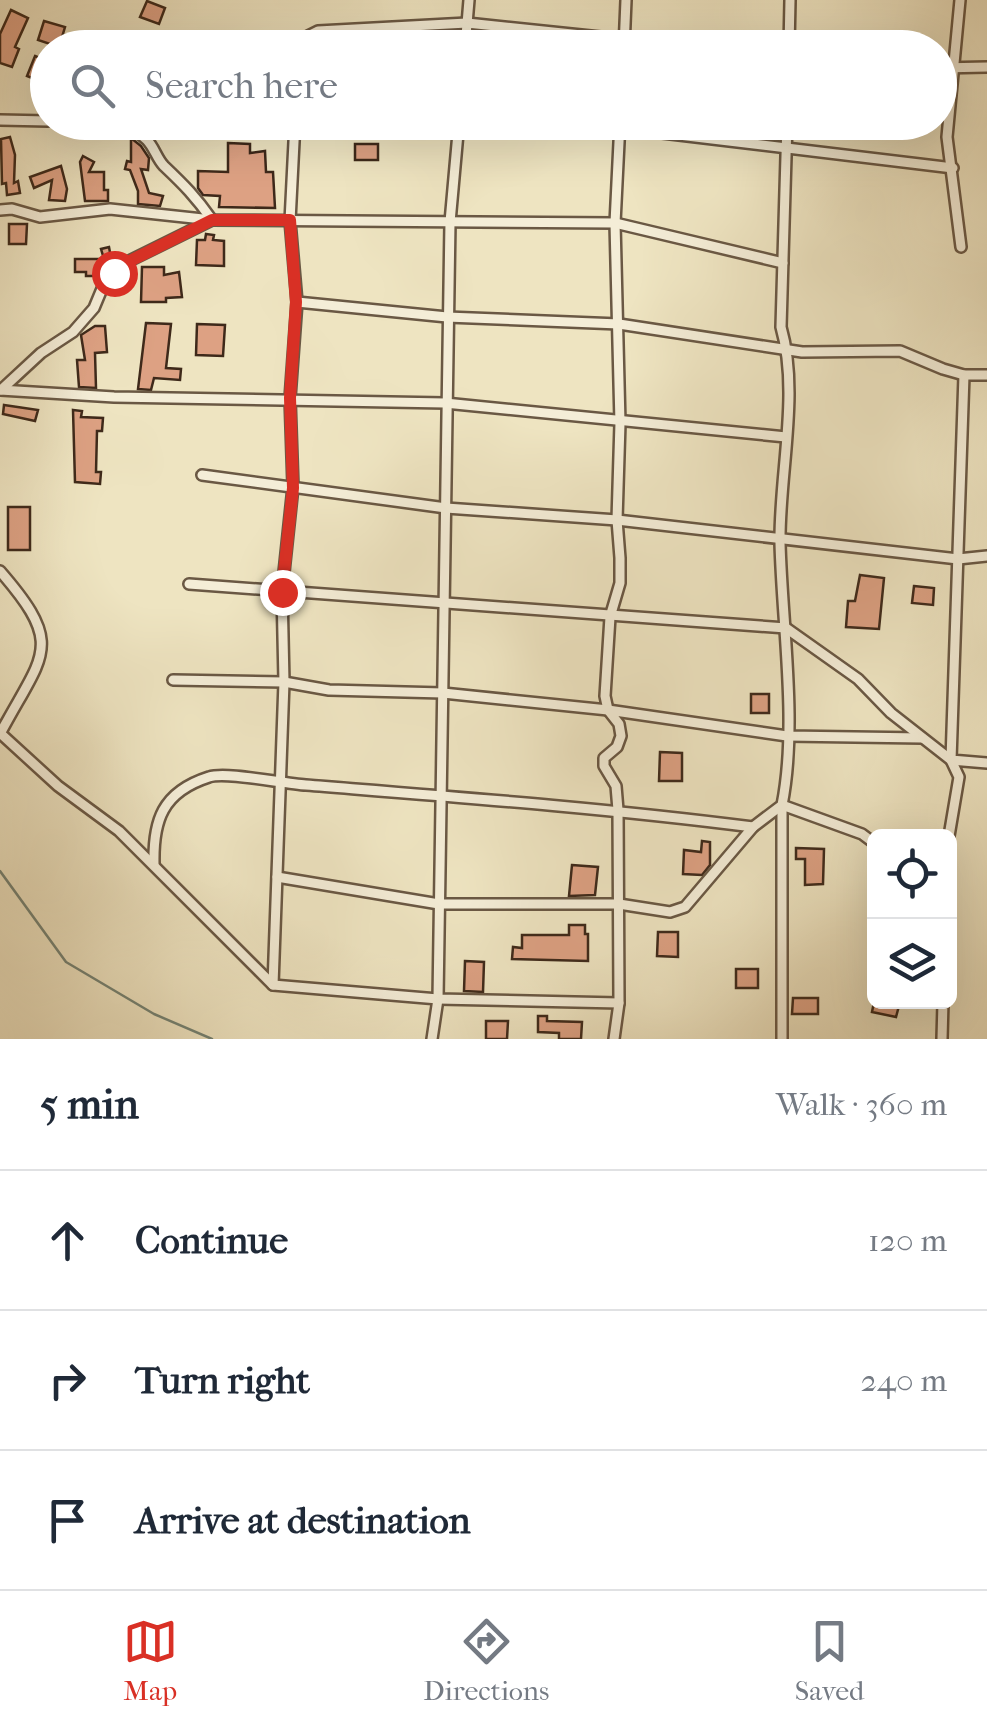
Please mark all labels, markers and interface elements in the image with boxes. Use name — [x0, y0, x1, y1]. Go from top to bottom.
search box — [30, 30, 957, 140]
icon: search — [65, 58, 120, 113]
text: Search here — [145, 63, 338, 108]
route start — [92, 251, 138, 297]
route end — [260, 570, 306, 616]
map controls — [867, 829, 957, 1009]
button: locate — [867, 829, 957, 919]
button: layers — [867, 919, 957, 1009]
text: 5 min — [40, 1080, 139, 1129]
text: Walk · 360 m — [776, 1086, 947, 1123]
icon: ahead — [40, 1213, 95, 1268]
text: Continue — [135, 1218, 288, 1263]
text: 120 m — [868, 1222, 947, 1259]
icon: right — [40, 1353, 95, 1408]
text: Turn right — [135, 1358, 310, 1403]
text: 240 m — [861, 1362, 947, 1399]
icon: arrive — [40, 1493, 95, 1548]
text: Arrive at destination — [135, 1498, 471, 1543]
tab: Map — [123, 1614, 178, 1707]
tab: Directions — [423, 1614, 549, 1707]
tab: Saved — [795, 1614, 864, 1707]

